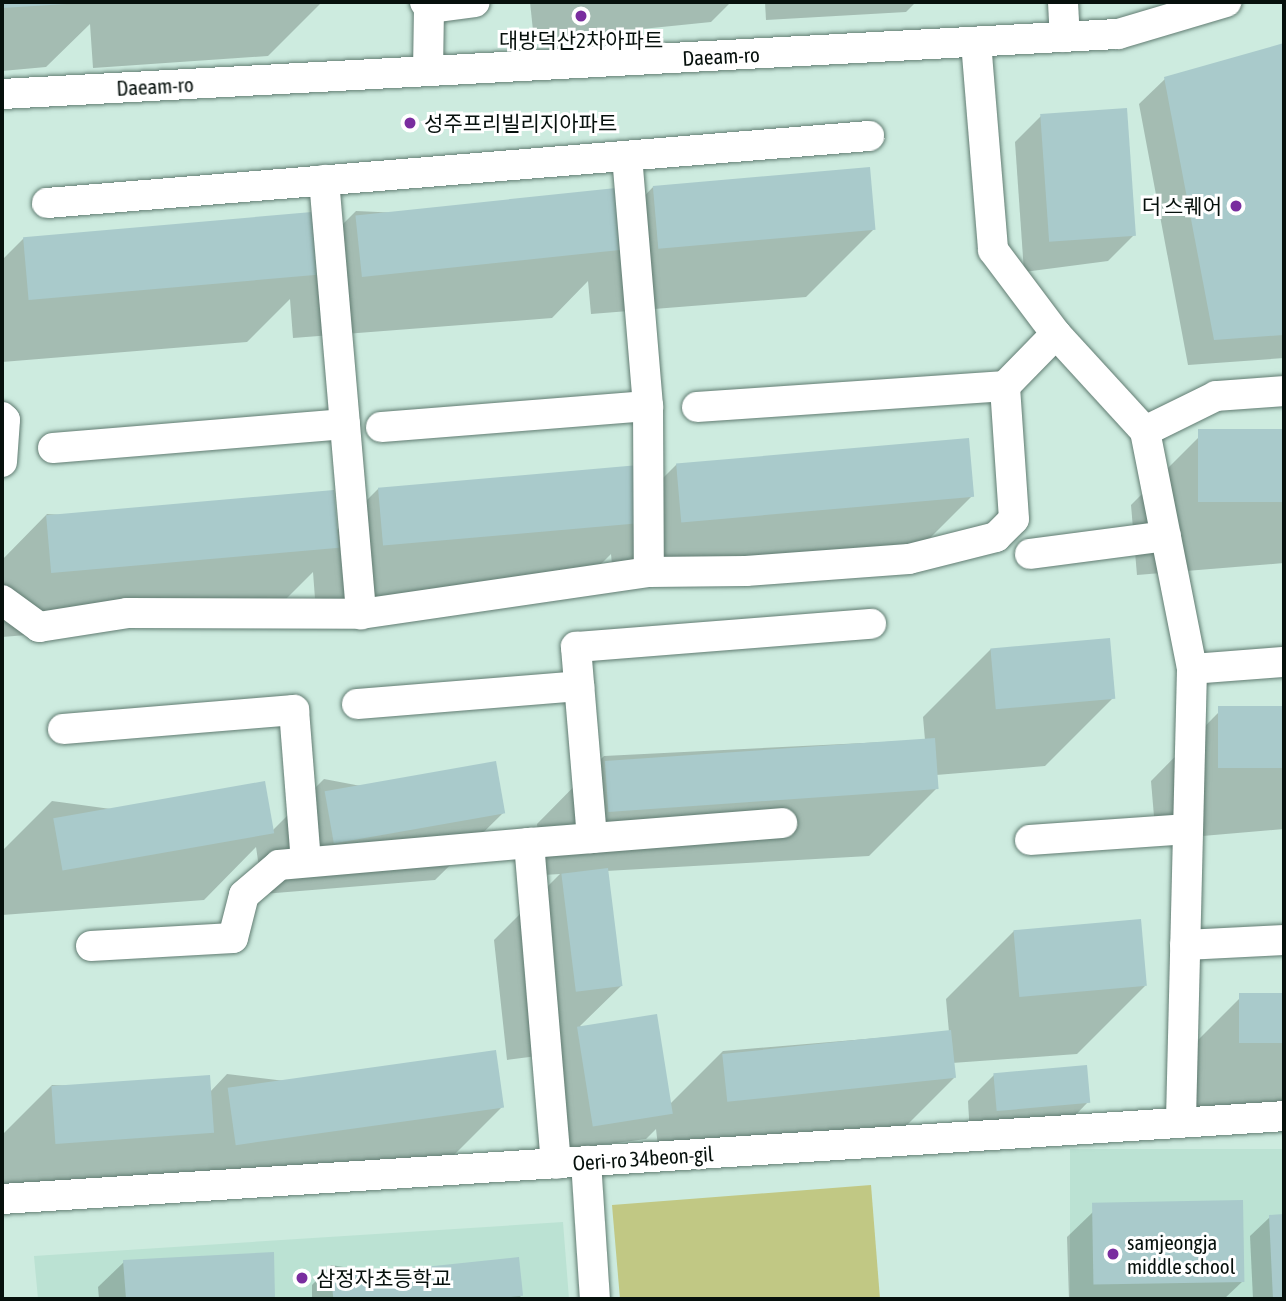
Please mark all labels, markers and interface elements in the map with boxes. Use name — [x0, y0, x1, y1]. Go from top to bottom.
marker: 대방덕산2차아파트 — [573, 8, 589, 24]
place label: 대방덕산2차아파트 — [499, 27, 663, 53]
street label: Daeam-ro — [682, 41, 760, 71]
street label: Daeam-ro — [116, 71, 194, 101]
place label: 성주프리빌리지아파트 — [424, 110, 617, 136]
marker: 성주프리빌리지아파트 — [402, 115, 418, 131]
place label: 더 스퀘어 — [1142, 193, 1222, 219]
marker: 더 스퀘어 — [1228, 198, 1244, 214]
street label: Oeri-ro 34beon-gil — [572, 1141, 714, 1175]
place label: samjeongja middle school — [1127, 1229, 1235, 1279]
marker: samjeongja middle school — [1105, 1246, 1121, 1262]
place label: 삼정자초등학교 — [316, 1265, 451, 1291]
marker: 삼정자초등학교 — [294, 1270, 310, 1286]

